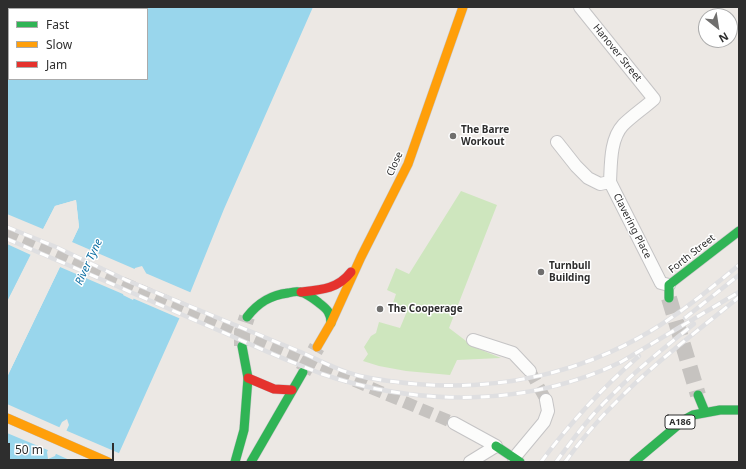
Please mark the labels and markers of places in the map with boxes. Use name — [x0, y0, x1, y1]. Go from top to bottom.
place label: The Barre Workout — [461, 124, 509, 148]
marker: The Barre Workout — [448, 131, 458, 141]
place label: Turnbull Building — [549, 260, 591, 284]
marker: Turnbull Building — [536, 267, 546, 277]
place label: The Cooperage — [388, 303, 463, 315]
marker: The Cooperage — [375, 304, 385, 314]

